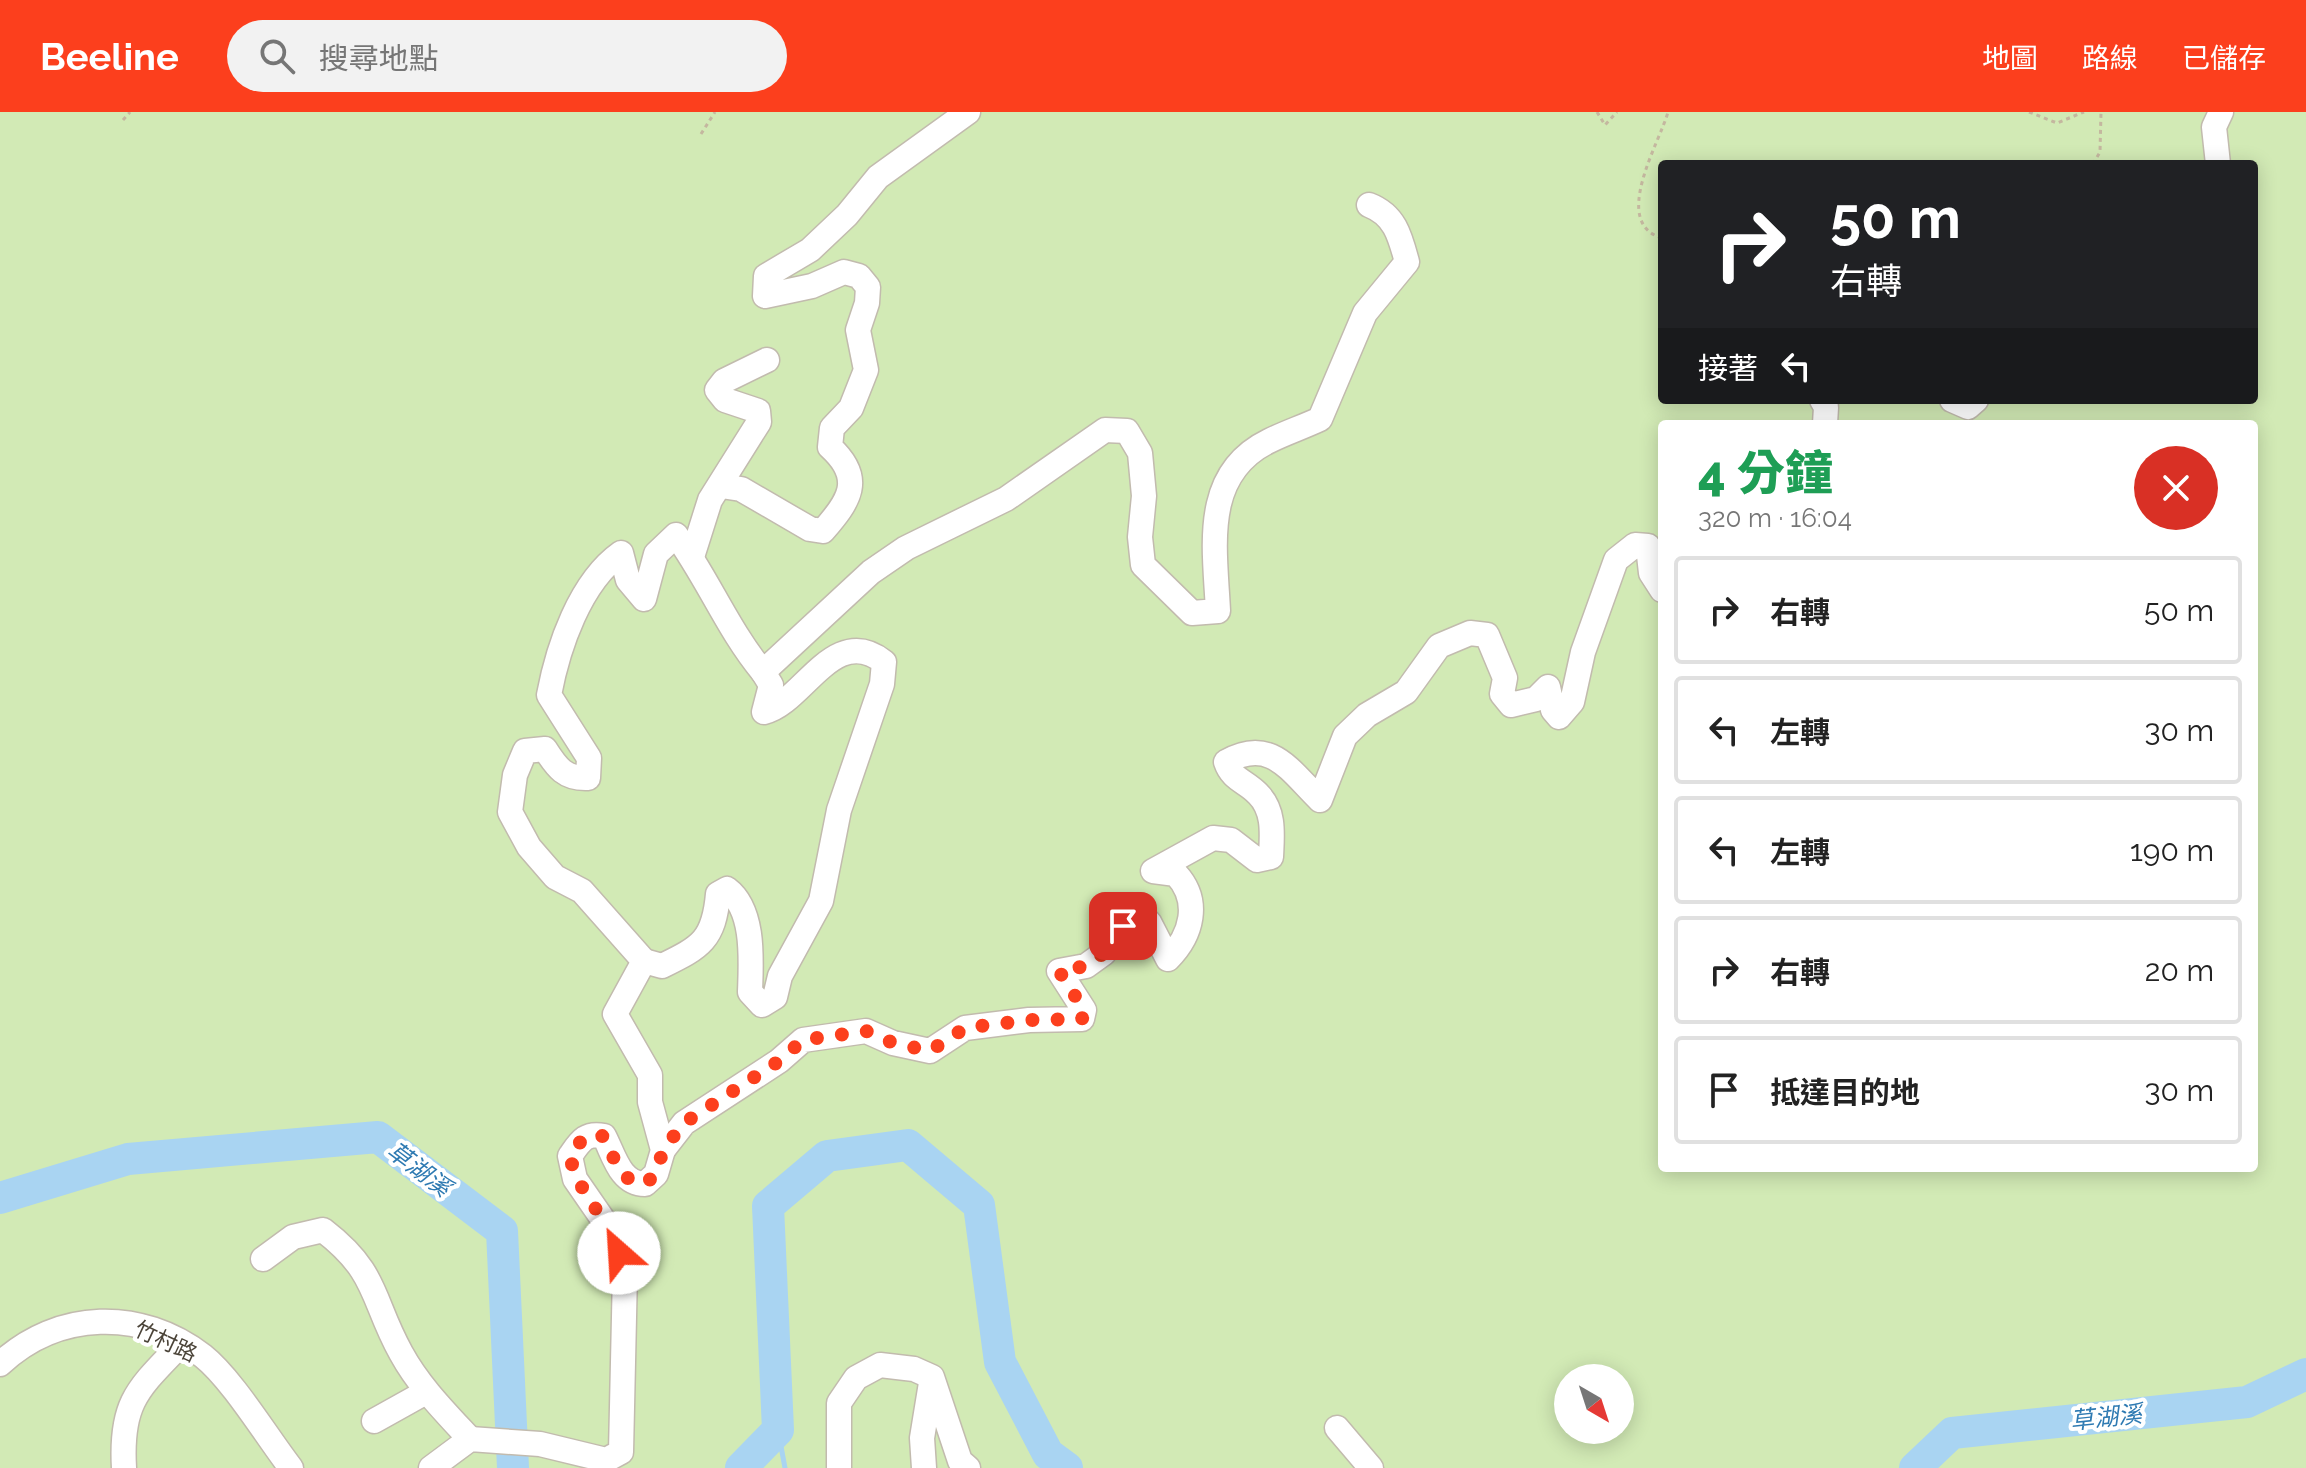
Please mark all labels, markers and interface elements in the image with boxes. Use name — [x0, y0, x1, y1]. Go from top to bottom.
search box — [227, 20, 787, 92]
text: Beeline — [40, 34, 179, 79]
icon: search — [255, 34, 299, 78]
text: 搜尋地點 — [319, 41, 439, 76]
text: 地圖 — [1982, 42, 2038, 75]
text: 路線 — [2082, 42, 2138, 75]
text: 已儲存 — [2182, 42, 2266, 75]
text: 50 m — [1830, 185, 1961, 251]
icon: right — [1698, 192, 1802, 296]
text: 右轉 — [1830, 260, 1902, 302]
icon: left — [1774, 344, 1818, 388]
text: 接著 — [1698, 351, 1758, 386]
text: 4 分鐘 — [1698, 445, 1833, 501]
button: close — [2134, 446, 2218, 530]
text: 320 m · 16:04 — [1698, 503, 1852, 533]
icon: right — [1702, 588, 1746, 632]
text: 50 m — [2144, 593, 2214, 628]
text: 右轉 — [1770, 595, 1830, 630]
icon: left — [1702, 708, 1746, 752]
text: 30 m — [2144, 713, 2214, 748]
text: 左轉 — [1770, 715, 1830, 750]
icon: left — [1702, 828, 1746, 872]
text: 190 m — [2130, 833, 2214, 868]
text: 左轉 — [1770, 835, 1830, 870]
pin — [1089, 892, 1157, 960]
icon: arrive — [1101, 904, 1145, 948]
icon: right — [1702, 948, 1746, 992]
text: 20 m — [2145, 953, 2214, 988]
text: 右轉 — [1770, 955, 1830, 990]
icon: arrive — [1702, 1068, 1746, 1112]
text: 30 m — [2144, 1073, 2214, 1108]
text: 抵達目的地 — [1770, 1075, 1920, 1110]
water label: 草湖溪 — [382, 1136, 459, 1204]
position arrow — [577, 1211, 661, 1295]
street label: 竹村路 — [131, 1315, 201, 1367]
north arrow — [1554, 1364, 1634, 1444]
map controls — [1554, 1364, 1634, 1444]
water label: 草湖溪 — [2069, 1399, 2146, 1435]

